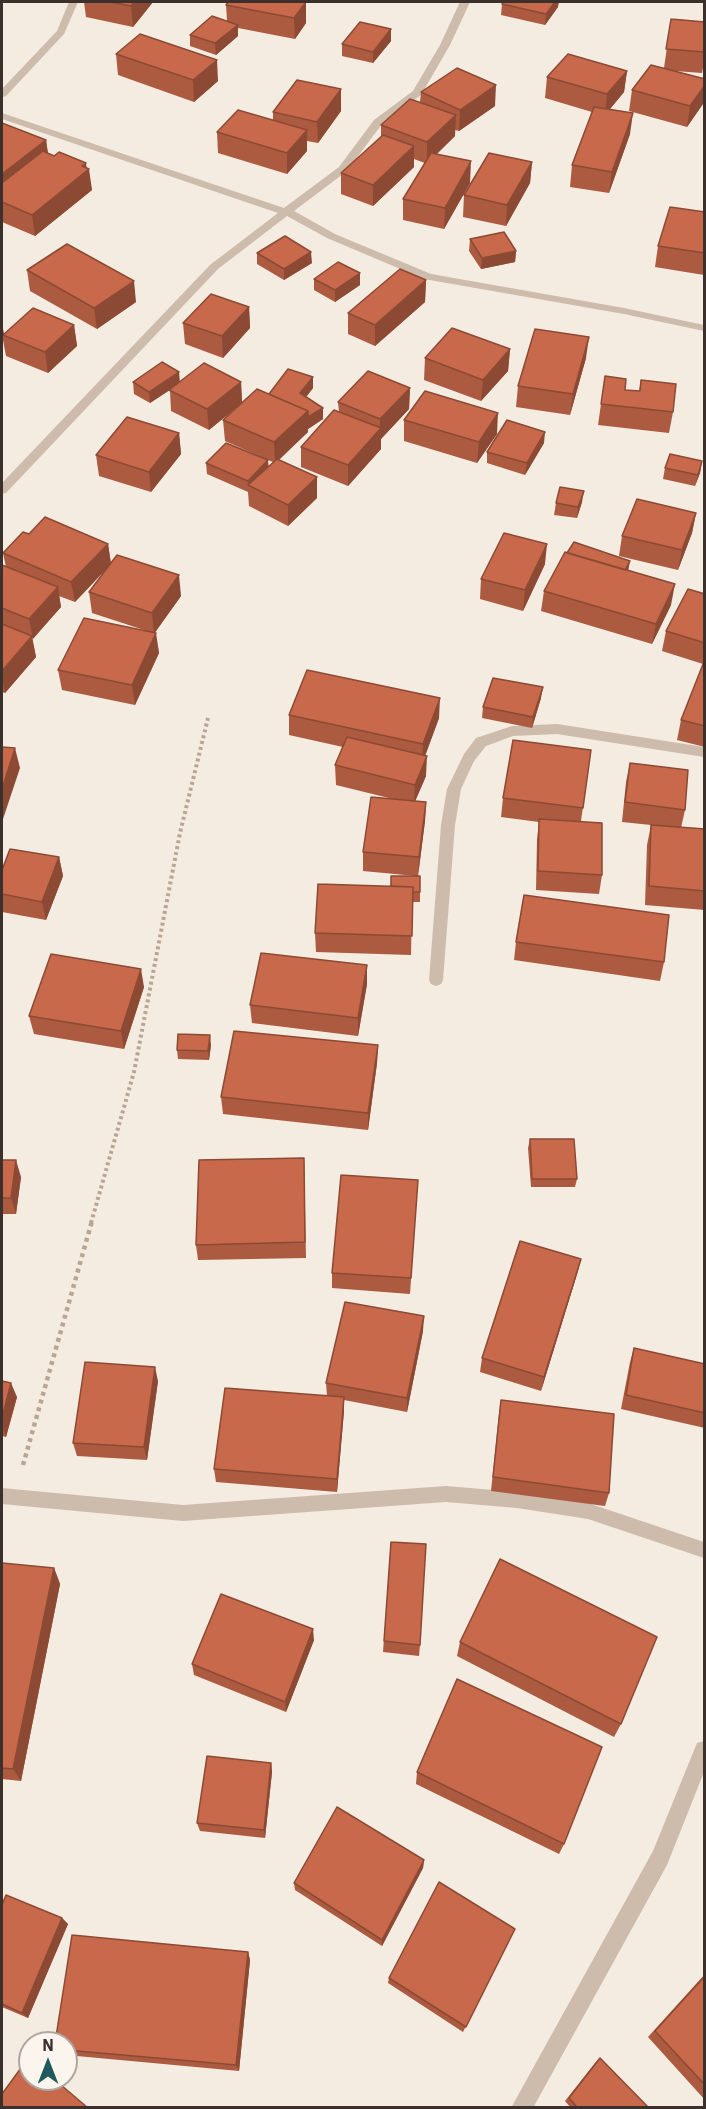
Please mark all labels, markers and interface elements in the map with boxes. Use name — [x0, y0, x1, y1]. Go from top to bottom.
north arrow — [18, 2031, 78, 2091]
text: N — [42, 2035, 54, 2055]

